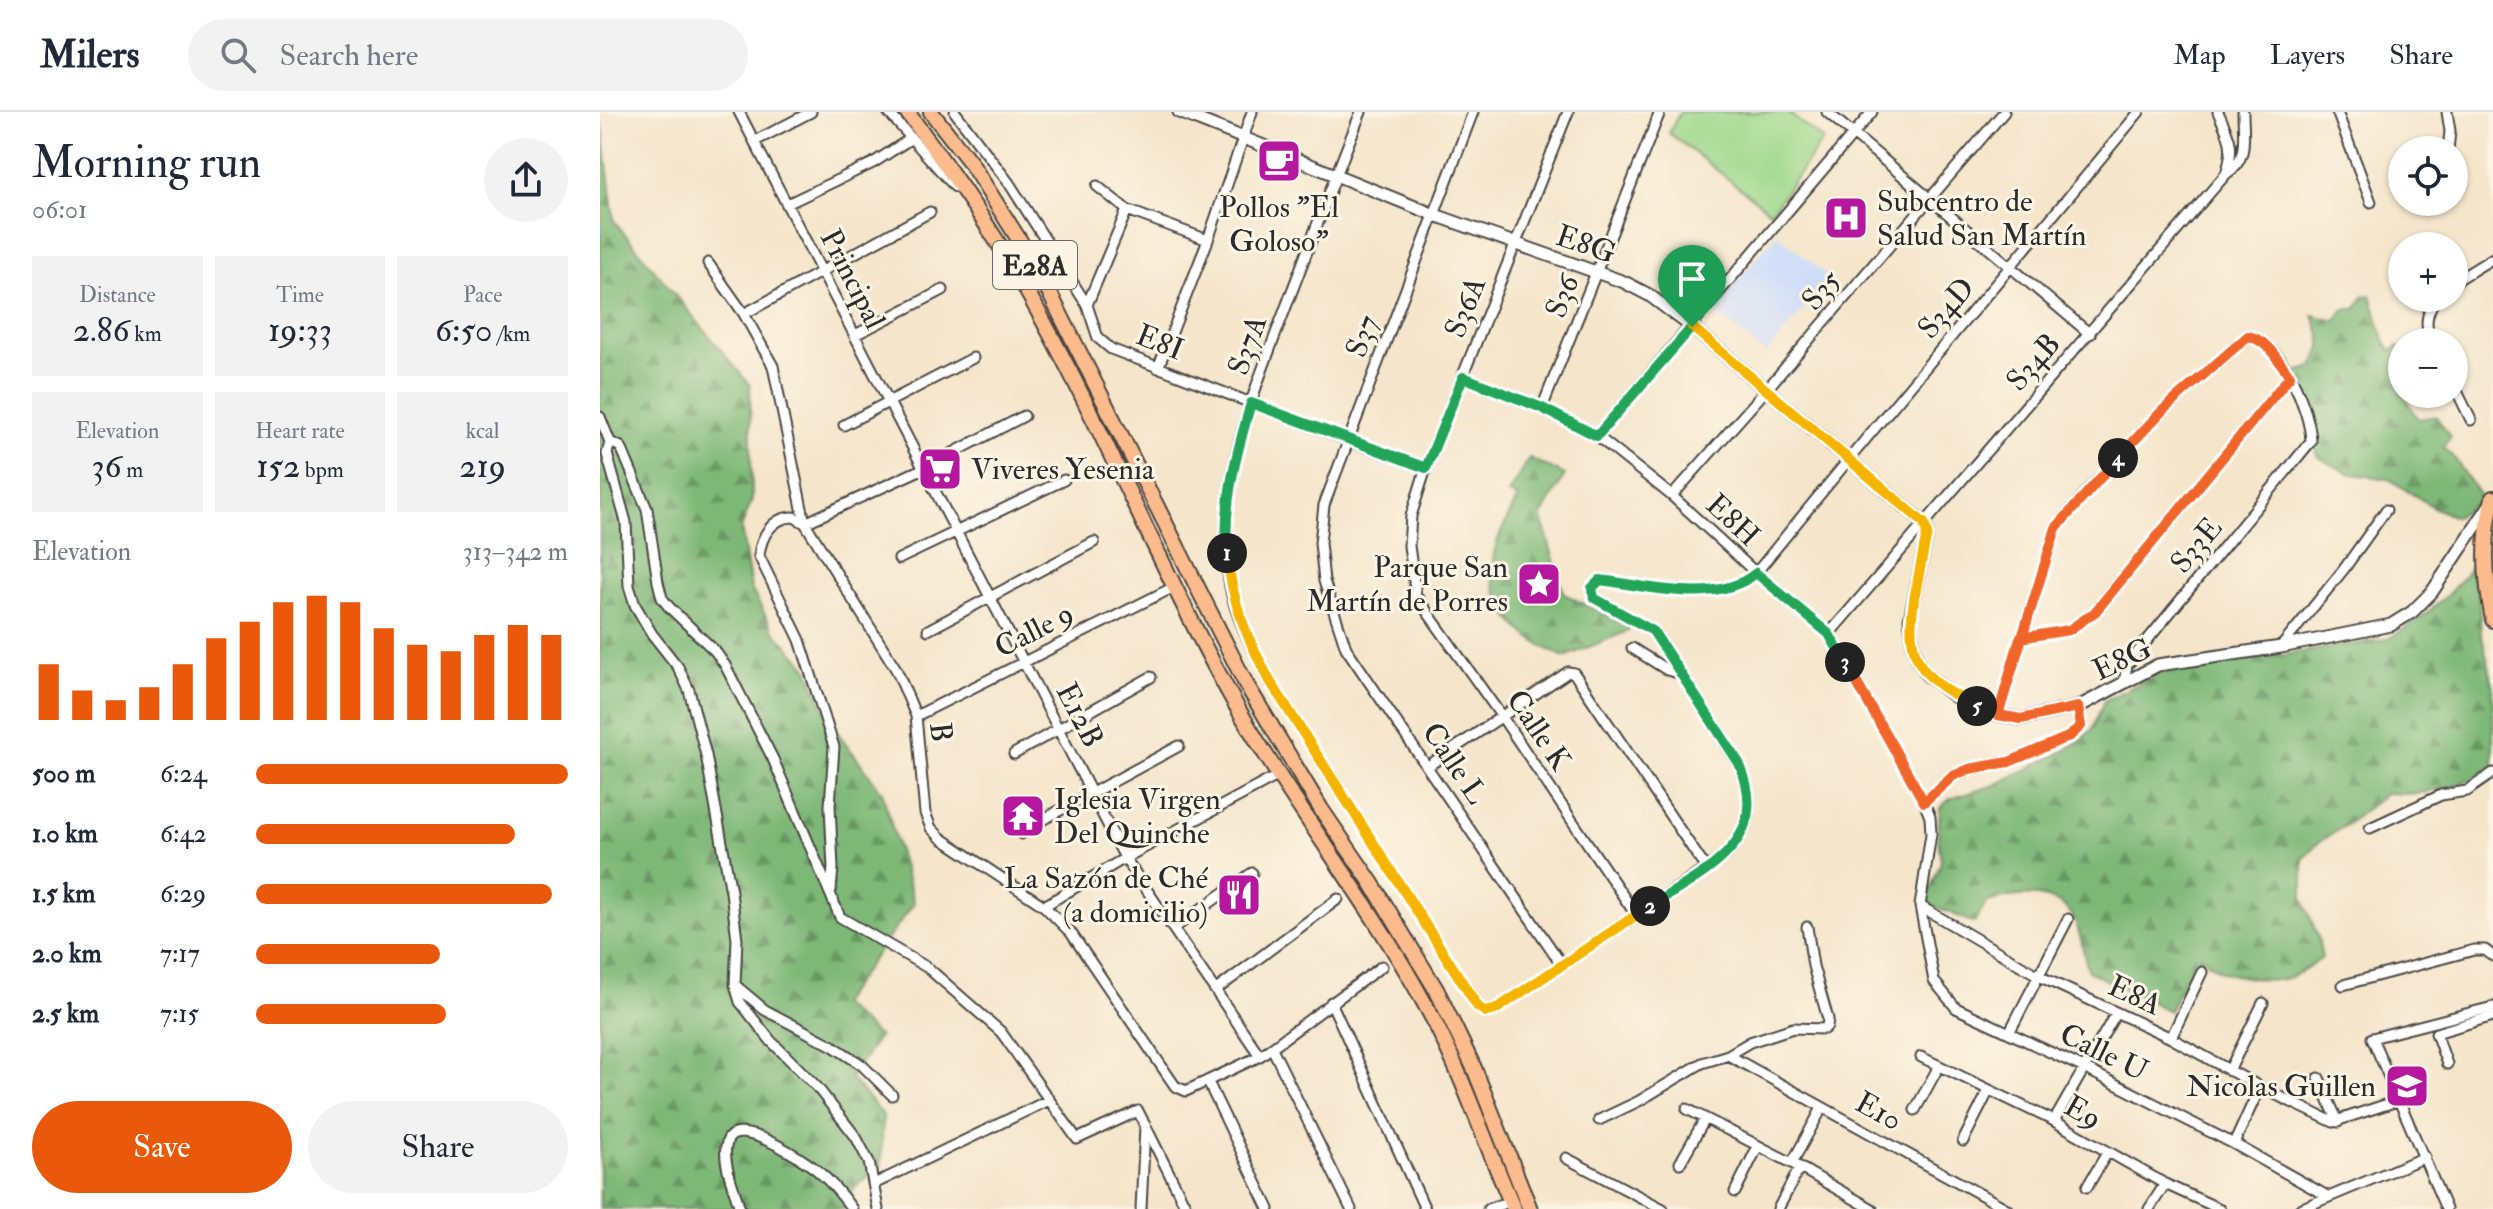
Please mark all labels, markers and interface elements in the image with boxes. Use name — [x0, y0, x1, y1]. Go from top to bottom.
search box — [188, 19, 748, 91]
text: Milers — [40, 31, 140, 79]
icon: search — [216, 33, 260, 77]
text: Search here — [280, 37, 418, 74]
text: Map — [2173, 38, 2226, 73]
text: Layers — [2270, 38, 2345, 73]
text: Share — [2389, 38, 2453, 73]
text: Morning run — [32, 136, 261, 191]
map controls — [2388, 136, 2468, 408]
button: locate — [2388, 136, 2468, 216]
cafe icon: Pollos "El Goloso" — [1255, 137, 1303, 185]
button: share — [484, 138, 568, 222]
place label: Subcentro de Salud San Martín — [1877, 183, 2087, 254]
place label: Pollos "El Goloso" — [1219, 189, 1339, 260]
text: 06:01 — [32, 194, 87, 226]
hospital icon: Subcentro de Salud San Martín — [1822, 194, 1870, 242]
street label: E8G — [1551, 217, 1621, 272]
street label: Principal — [812, 223, 893, 336]
button: + — [2388, 232, 2468, 312]
road number: E28A — [993, 241, 1077, 289]
pin — [1658, 245, 1726, 327]
icon: arrive — [1670, 257, 1714, 301]
street label: S35 — [1794, 262, 1849, 318]
street label: S36 — [1537, 267, 1588, 323]
street label: S34D — [1910, 270, 1983, 346]
street label: S36A — [1437, 271, 1494, 343]
text: Distance — [79, 281, 156, 309]
text: Time — [276, 281, 324, 309]
text: Pace — [463, 281, 502, 309]
text: 2.86 — [73, 309, 130, 352]
text: 19:33 — [268, 309, 332, 352]
text: 6:50 — [435, 309, 493, 352]
street label: S37A — [1220, 310, 1275, 380]
street label: S37 — [1338, 310, 1387, 362]
street label: E8I — [1131, 316, 1189, 369]
text: km — [130, 320, 162, 348]
text: /km — [493, 320, 530, 348]
street label: S34B — [1998, 326, 2068, 399]
button: − — [2388, 328, 2468, 408]
text: Elevation — [75, 417, 159, 445]
text: Heart rate — [255, 417, 345, 445]
text: kcal — [466, 417, 500, 445]
pin: 4 — [2098, 438, 2138, 478]
text: 4 — [2112, 444, 2124, 472]
text: 36 — [91, 445, 122, 488]
text: 152 — [256, 445, 300, 488]
text: 219 — [459, 445, 506, 488]
supermarket icon: Viveres Yesenia — [916, 445, 964, 493]
place label: Viveres Yesenia — [971, 451, 1155, 488]
text: m — [122, 456, 143, 484]
text: bpm — [300, 456, 344, 484]
street label: E8H — [1698, 486, 1767, 554]
street label: S33E — [2163, 510, 2230, 581]
pin: 1 — [1207, 533, 1247, 573]
text: Elevation — [32, 536, 131, 568]
text: 313–342 m — [463, 536, 568, 568]
text: 1 — [1223, 539, 1231, 567]
place label: Parque San Martín de Porres — [1306, 549, 1508, 620]
place icon: Parque San Martín de Porres — [1515, 560, 1563, 608]
street label: Calle 9 — [989, 595, 1080, 666]
street label: E8G — [2087, 630, 2158, 689]
pin: 3 — [1825, 642, 1865, 682]
text: 3 — [1841, 648, 1849, 676]
street label: E12B — [1048, 677, 1111, 754]
street label: Calle K — [1498, 683, 1579, 778]
pin: 5 — [1957, 686, 1997, 726]
text: 5 — [1972, 692, 1982, 720]
street label: Calle L — [1414, 716, 1495, 811]
street label: B — [921, 720, 960, 744]
text: 500 m — [32, 758, 96, 790]
text: 6:24 — [160, 758, 207, 790]
place label: Iglesia Virgen Del Quinche — [1054, 781, 1221, 852]
temple icon: Iglesia Virgen Del Quinche — [999, 792, 1047, 840]
text: 1.0 km — [32, 818, 98, 850]
text: 6:42 — [160, 818, 207, 850]
place label: La Sazón de Ché (a domicilio) — [1004, 860, 1208, 931]
restaurant icon: La Sazón de Ché (a domicilio) — [1215, 871, 1263, 919]
text: 1.5 km — [32, 878, 95, 910]
text: 6:29 — [160, 878, 206, 910]
pin: 2 — [1630, 886, 1670, 926]
text: 2 — [1644, 892, 1656, 920]
text: 2.0 km — [32, 938, 102, 970]
text: 7:17 — [160, 938, 200, 970]
street label: E8A — [2102, 967, 2167, 1024]
text: 2.5 km — [32, 998, 99, 1030]
text: 7:15 — [160, 998, 199, 1030]
street label: Calle U — [2054, 1015, 2154, 1090]
school or university icon: Nicolas Guillen — [2383, 1062, 2431, 1110]
place label: Nicolas Guillen — [2187, 1068, 2376, 1105]
street label: E10 — [1849, 1084, 1909, 1139]
street label: E9 — [2057, 1087, 2108, 1138]
button: Save — [32, 1101, 292, 1193]
button: Share — [308, 1101, 568, 1193]

